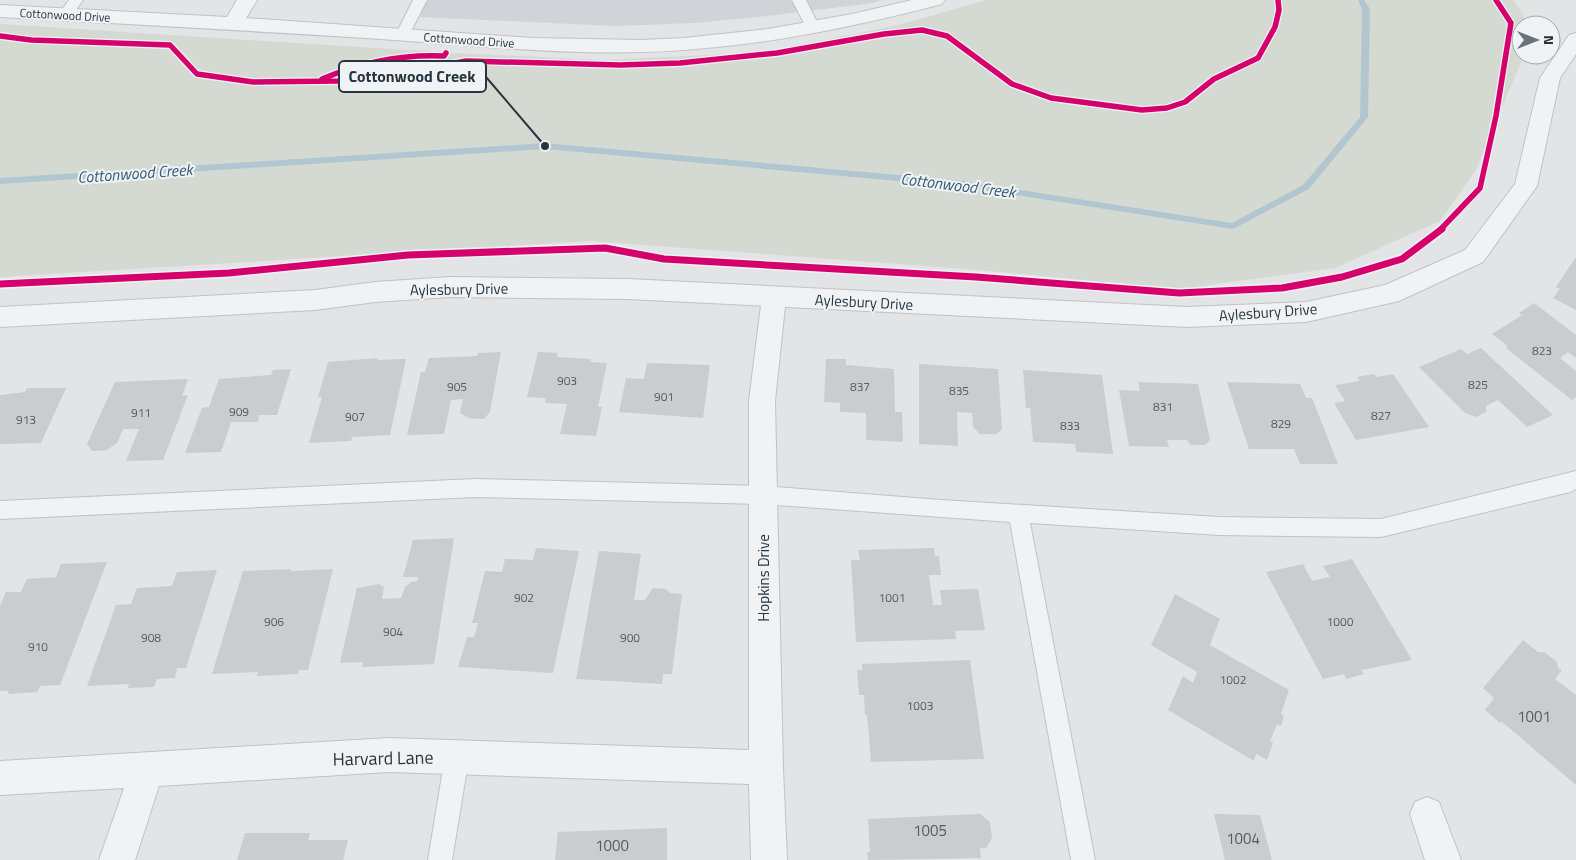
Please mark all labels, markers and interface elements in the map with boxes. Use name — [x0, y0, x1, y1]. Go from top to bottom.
street label: Cottonwood Drive — [19, 3, 111, 27]
north arrow — [1511, 15, 1561, 65]
street label: Cottonwood Drive — [423, 27, 515, 53]
text: N — [1539, 35, 1560, 45]
callout: Cottonwood Creek — [339, 61, 486, 92]
text: Cottonwood Creek — [349, 64, 476, 88]
water label: Cottonwood Creek — [77, 157, 195, 189]
water label: Cottonwood Creek — [899, 166, 1019, 204]
street label: Aylesbury Drive — [410, 277, 508, 301]
street label: Aylesbury Drive — [814, 288, 914, 316]
street label: Aylesbury Drive — [1218, 297, 1318, 327]
house number: 823 — [1532, 341, 1552, 360]
house number: 903 — [557, 371, 577, 390]
house number: 825 — [1468, 375, 1488, 394]
house number: 905 — [447, 377, 467, 396]
house number: 837 — [850, 377, 870, 396]
house number: 835 — [949, 381, 969, 400]
house number: 901 — [654, 387, 674, 406]
house number: 831 — [1153, 397, 1173, 416]
house number: 909 — [229, 402, 249, 421]
house number: 911 — [131, 403, 151, 422]
house number: 827 — [1371, 406, 1391, 425]
house number: 907 — [345, 407, 365, 426]
house number: 913 — [16, 410, 36, 429]
house number: 829 — [1271, 414, 1291, 433]
house number: 833 — [1060, 416, 1080, 435]
street label: Hopkins Drive — [752, 534, 775, 622]
house number: 902 — [514, 588, 534, 607]
house number: 1001 — [879, 588, 905, 607]
house number: 906 — [264, 612, 284, 631]
house number: 1000 — [1327, 612, 1354, 631]
house number: 904 — [383, 622, 403, 641]
house number: 908 — [141, 628, 161, 647]
house number: 900 — [620, 628, 640, 647]
house number: 910 — [28, 637, 48, 656]
house number: 1002 — [1220, 670, 1246, 689]
house number: 1003 — [907, 696, 933, 715]
house number: 1001 — [1517, 705, 1551, 728]
street label: Harvard Lane — [332, 744, 434, 772]
house number: 1005 — [913, 819, 947, 842]
house number: 1004 — [1226, 827, 1260, 850]
house number: 1000 — [595, 834, 629, 857]

